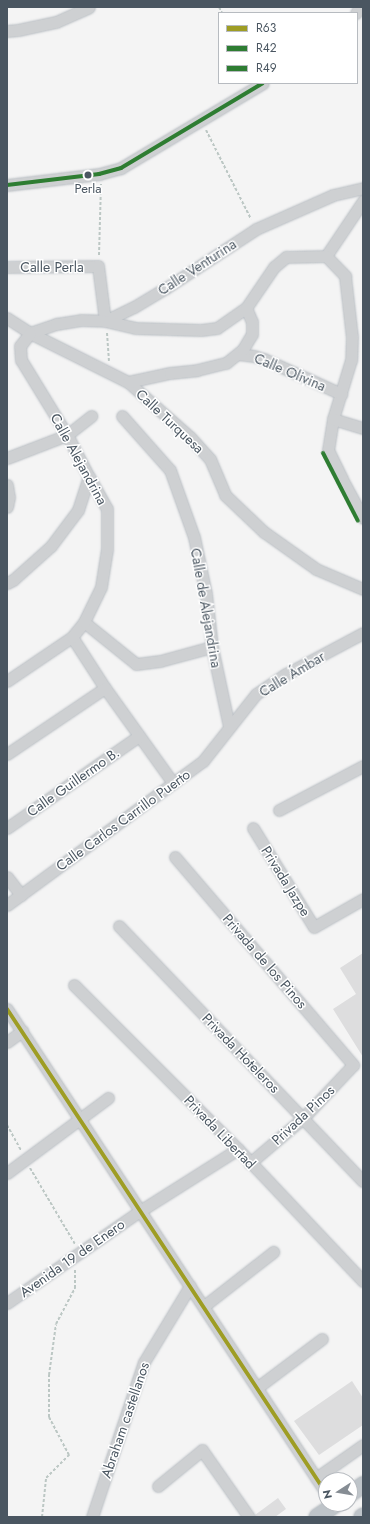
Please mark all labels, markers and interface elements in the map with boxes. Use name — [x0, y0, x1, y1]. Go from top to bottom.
legend — [218, 12, 358, 84]
text: R63 — [256, 19, 276, 37]
text: R42 — [256, 39, 277, 57]
text: R49 — [256, 59, 277, 77]
marker: Perla — [83, 170, 93, 180]
place label: Perla — [74, 181, 102, 197]
street label: Calle Venturina — [155, 235, 239, 299]
street label: Calle Perla — [20, 259, 84, 275]
street label: Calle Olivina — [252, 349, 328, 395]
street label: Calle Turquesa — [133, 385, 207, 457]
street label: Calle Alejandrina — [47, 410, 111, 508]
street label: Calle de Alejandrina — [187, 547, 225, 669]
street label: Calle Ámbar — [256, 648, 328, 700]
street label: Calle Guillermo B. — [24, 744, 122, 820]
street label: Calle Carlos Carrillo Puerto — [53, 766, 193, 874]
street label: Privada Jazpe — [258, 843, 314, 919]
street label: Privada de los Pinos — [219, 910, 311, 1012]
street label: Privada Hoteleros — [199, 1010, 283, 1096]
street label: Privada Pinos — [268, 1082, 338, 1148]
street label: Privada Libertad — [181, 1092, 259, 1172]
street label: Avenida 19 de Enero — [16, 1216, 128, 1300]
street label: Abraham castellanos — [97, 1360, 153, 1480]
north arrow — [318, 1472, 358, 1512]
text: N — [319, 1488, 336, 1500]

